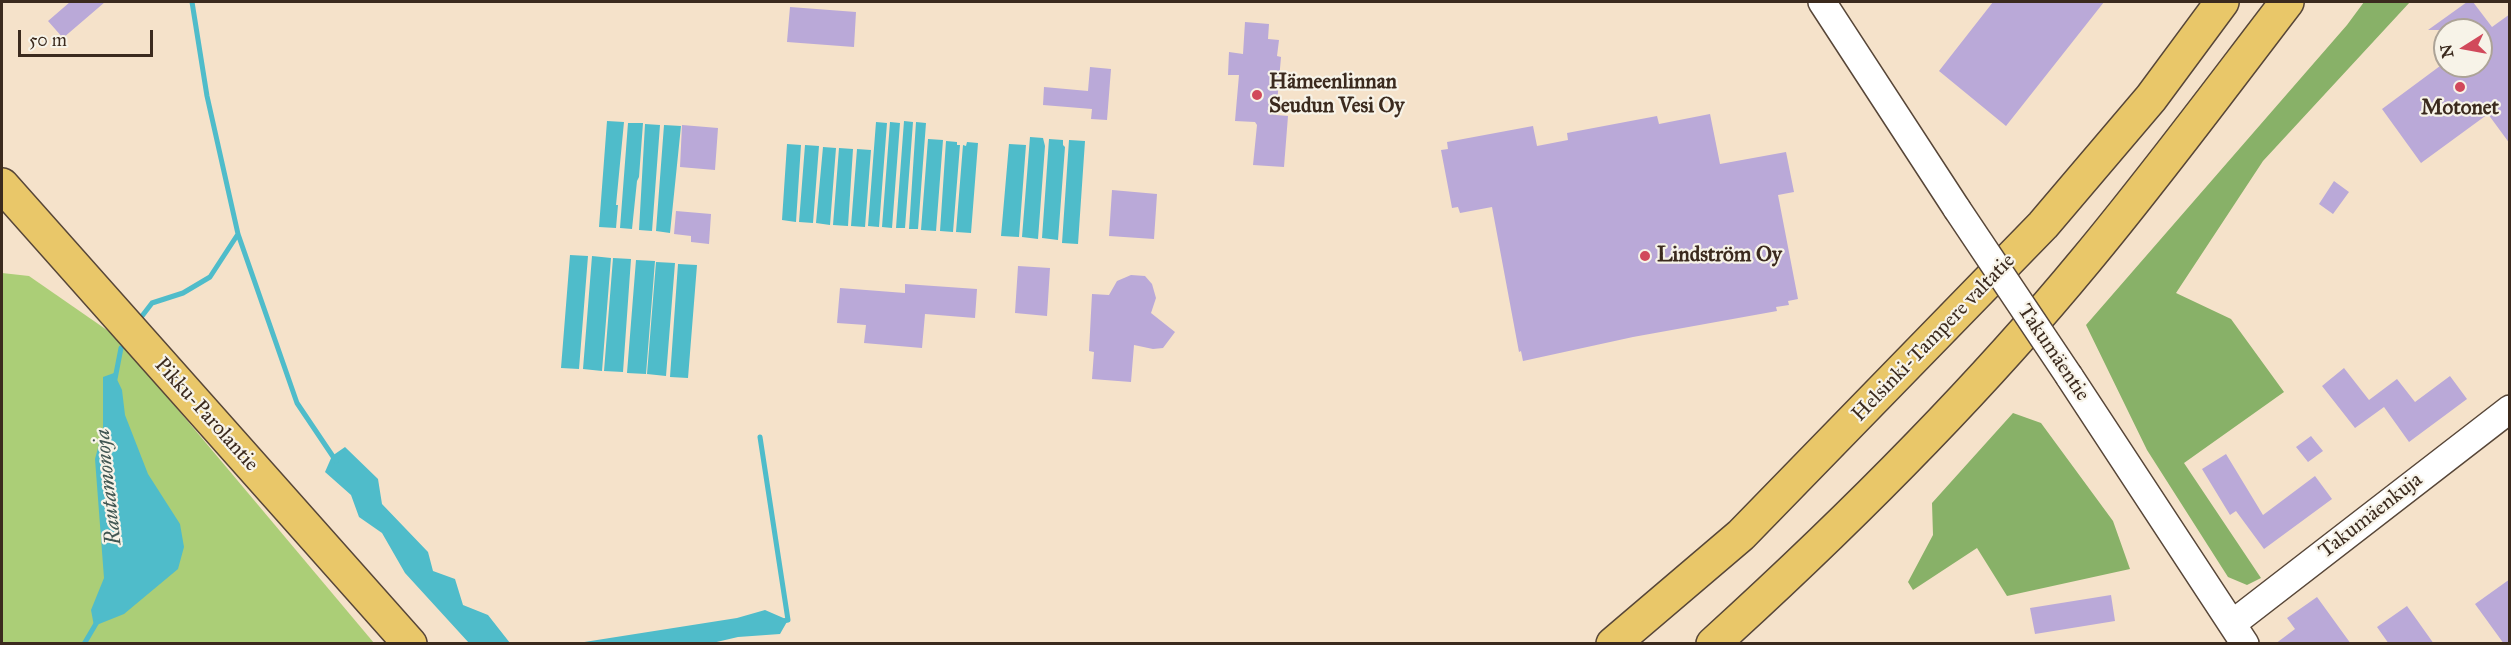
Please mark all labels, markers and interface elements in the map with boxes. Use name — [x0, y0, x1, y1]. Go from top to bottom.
scale bar — [21, 18, 156, 56]
north arrow — [2433, 18, 2493, 78]
text: 50 m — [29, 29, 67, 51]
text: N — [2436, 43, 2457, 60]
place label: Hämeenlinnan Seudun Vesi Oy — [1269, 70, 1404, 120]
marker: Motonet — [2453, 80, 2467, 94]
marker: Hämeenlinnan Seudun Vesi Oy — [1250, 88, 1264, 102]
place label: Motonet — [2421, 96, 2499, 122]
place label: Lindström Oy — [1657, 243, 1782, 269]
marker: Lindström Oy — [1638, 249, 1652, 263]
street label: Helsinki-Tampere valtatie — [1847, 249, 2021, 427]
street label: Takumäentie — [2011, 300, 2095, 406]
street label: Pikku-Parolantie — [149, 353, 263, 477]
water label: Rautamonoja — [90, 428, 128, 546]
street label: Takumäenkuja — [2314, 468, 2428, 564]

